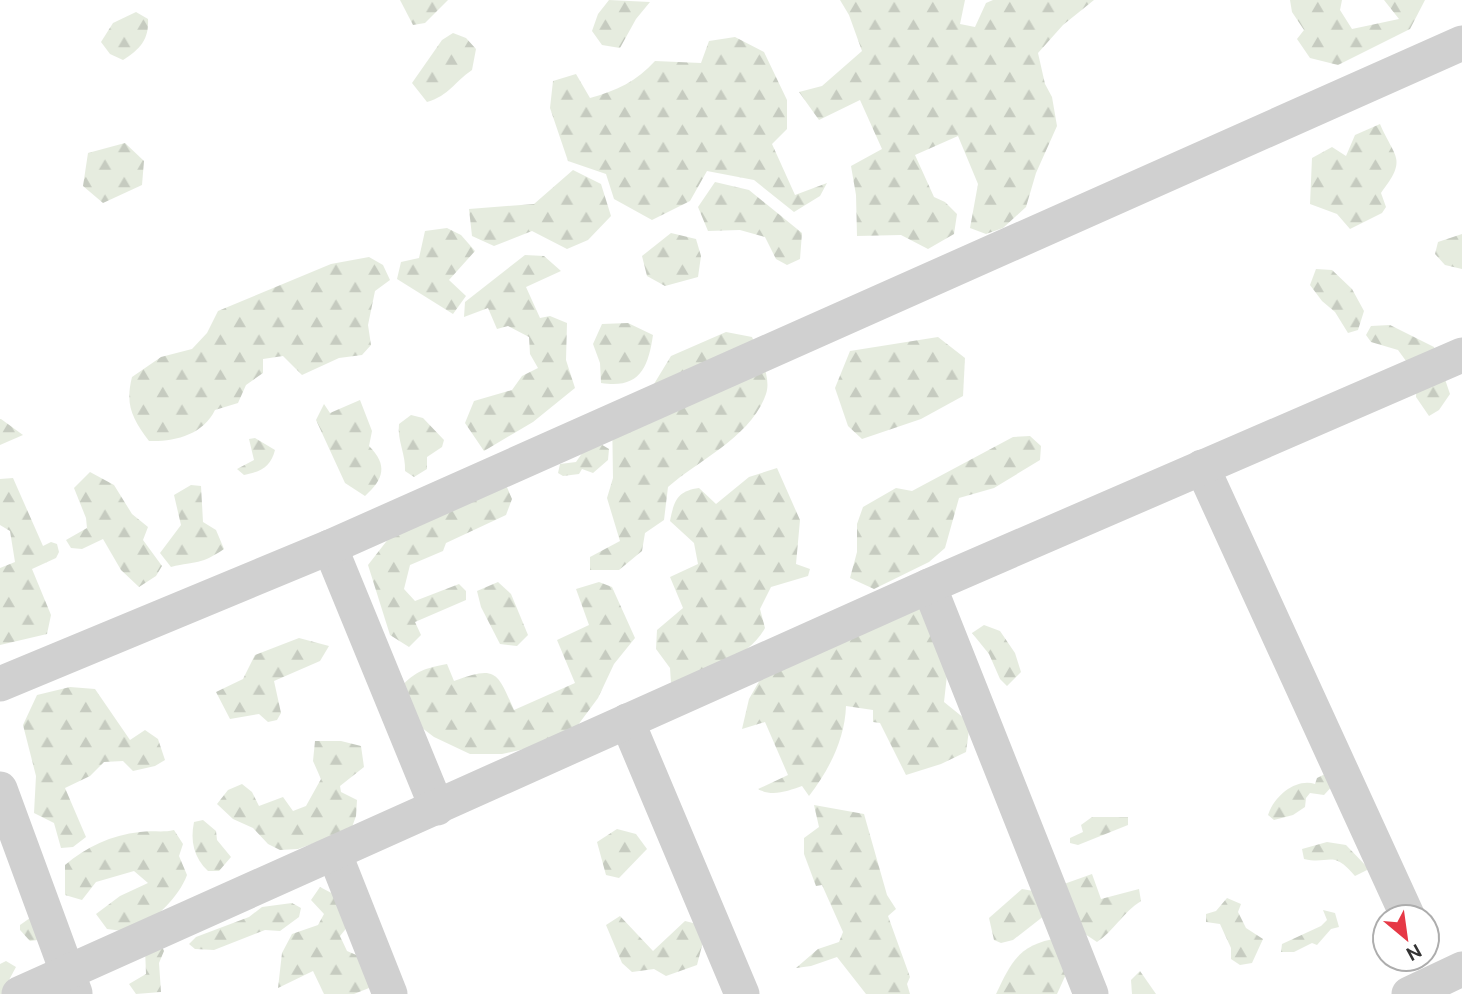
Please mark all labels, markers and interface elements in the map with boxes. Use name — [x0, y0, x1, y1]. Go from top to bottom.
north arrow — [1371, 903, 1441, 973]
text: N — [1403, 940, 1426, 966]

